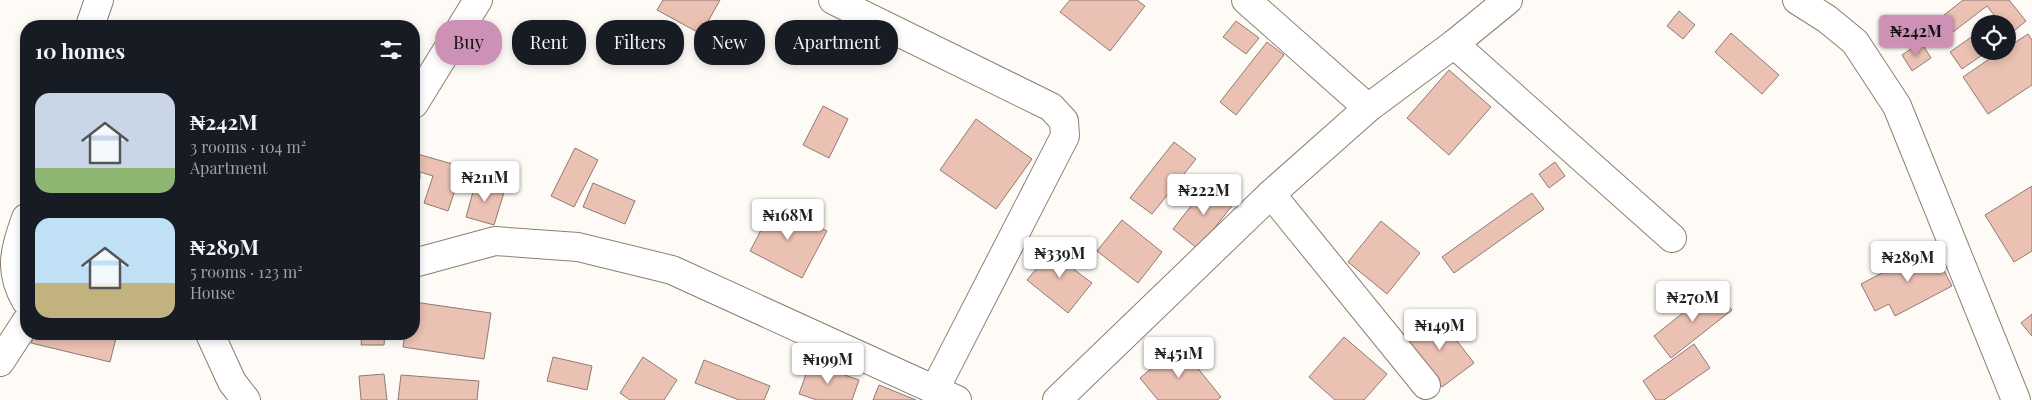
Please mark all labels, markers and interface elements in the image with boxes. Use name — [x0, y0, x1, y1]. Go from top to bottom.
pin: ₦242M — [1881, 15, 1951, 57]
map controls — [1971, 15, 2016, 60]
button: locate — [1971, 15, 2016, 60]
chip: Buy — [435, 20, 502, 65]
chip: Rent — [512, 20, 586, 65]
chip: Filters — [596, 20, 684, 65]
chip: New — [694, 20, 765, 65]
chip: Apartment — [775, 20, 898, 65]
text: ₦242M — [1890, 20, 1942, 41]
text: 10 homes — [35, 36, 125, 64]
icon: filters — [377, 36, 405, 64]
text: ₦242M — [190, 107, 258, 135]
icon: home — [75, 113, 135, 173]
text: 3 rooms · 104 m² — [190, 136, 306, 157]
text: Apartment — [190, 157, 268, 178]
pin: ₦211M — [450, 160, 520, 203]
text: ₦211M — [461, 166, 509, 187]
pin: ₦222M — [1169, 174, 1239, 216]
text: ₦222M — [1178, 179, 1230, 200]
pin: ₦168M — [753, 198, 823, 241]
text: ₦168M — [763, 204, 813, 225]
text: ₦289M — [190, 232, 259, 260]
pin: ₦339M — [1025, 236, 1095, 279]
icon: home — [75, 238, 135, 298]
pin: ₦289M — [1873, 240, 1943, 283]
text: ₦339M — [1035, 242, 1085, 263]
text: ₦289M — [1882, 246, 1934, 267]
text: 5 rooms · 123 m² — [190, 261, 303, 282]
pin: ₦270M — [1658, 280, 1728, 323]
text: House — [190, 282, 235, 303]
text: ₦270M — [1667, 286, 1719, 307]
pin: ₦149M — [1405, 308, 1475, 351]
text: ₦149M — [1415, 314, 1465, 335]
pin: ₦451M — [1144, 336, 1214, 379]
pin: ₦199M — [793, 342, 863, 385]
text: ₦451M — [1155, 342, 1203, 363]
text: ₦199M — [803, 348, 853, 369]

